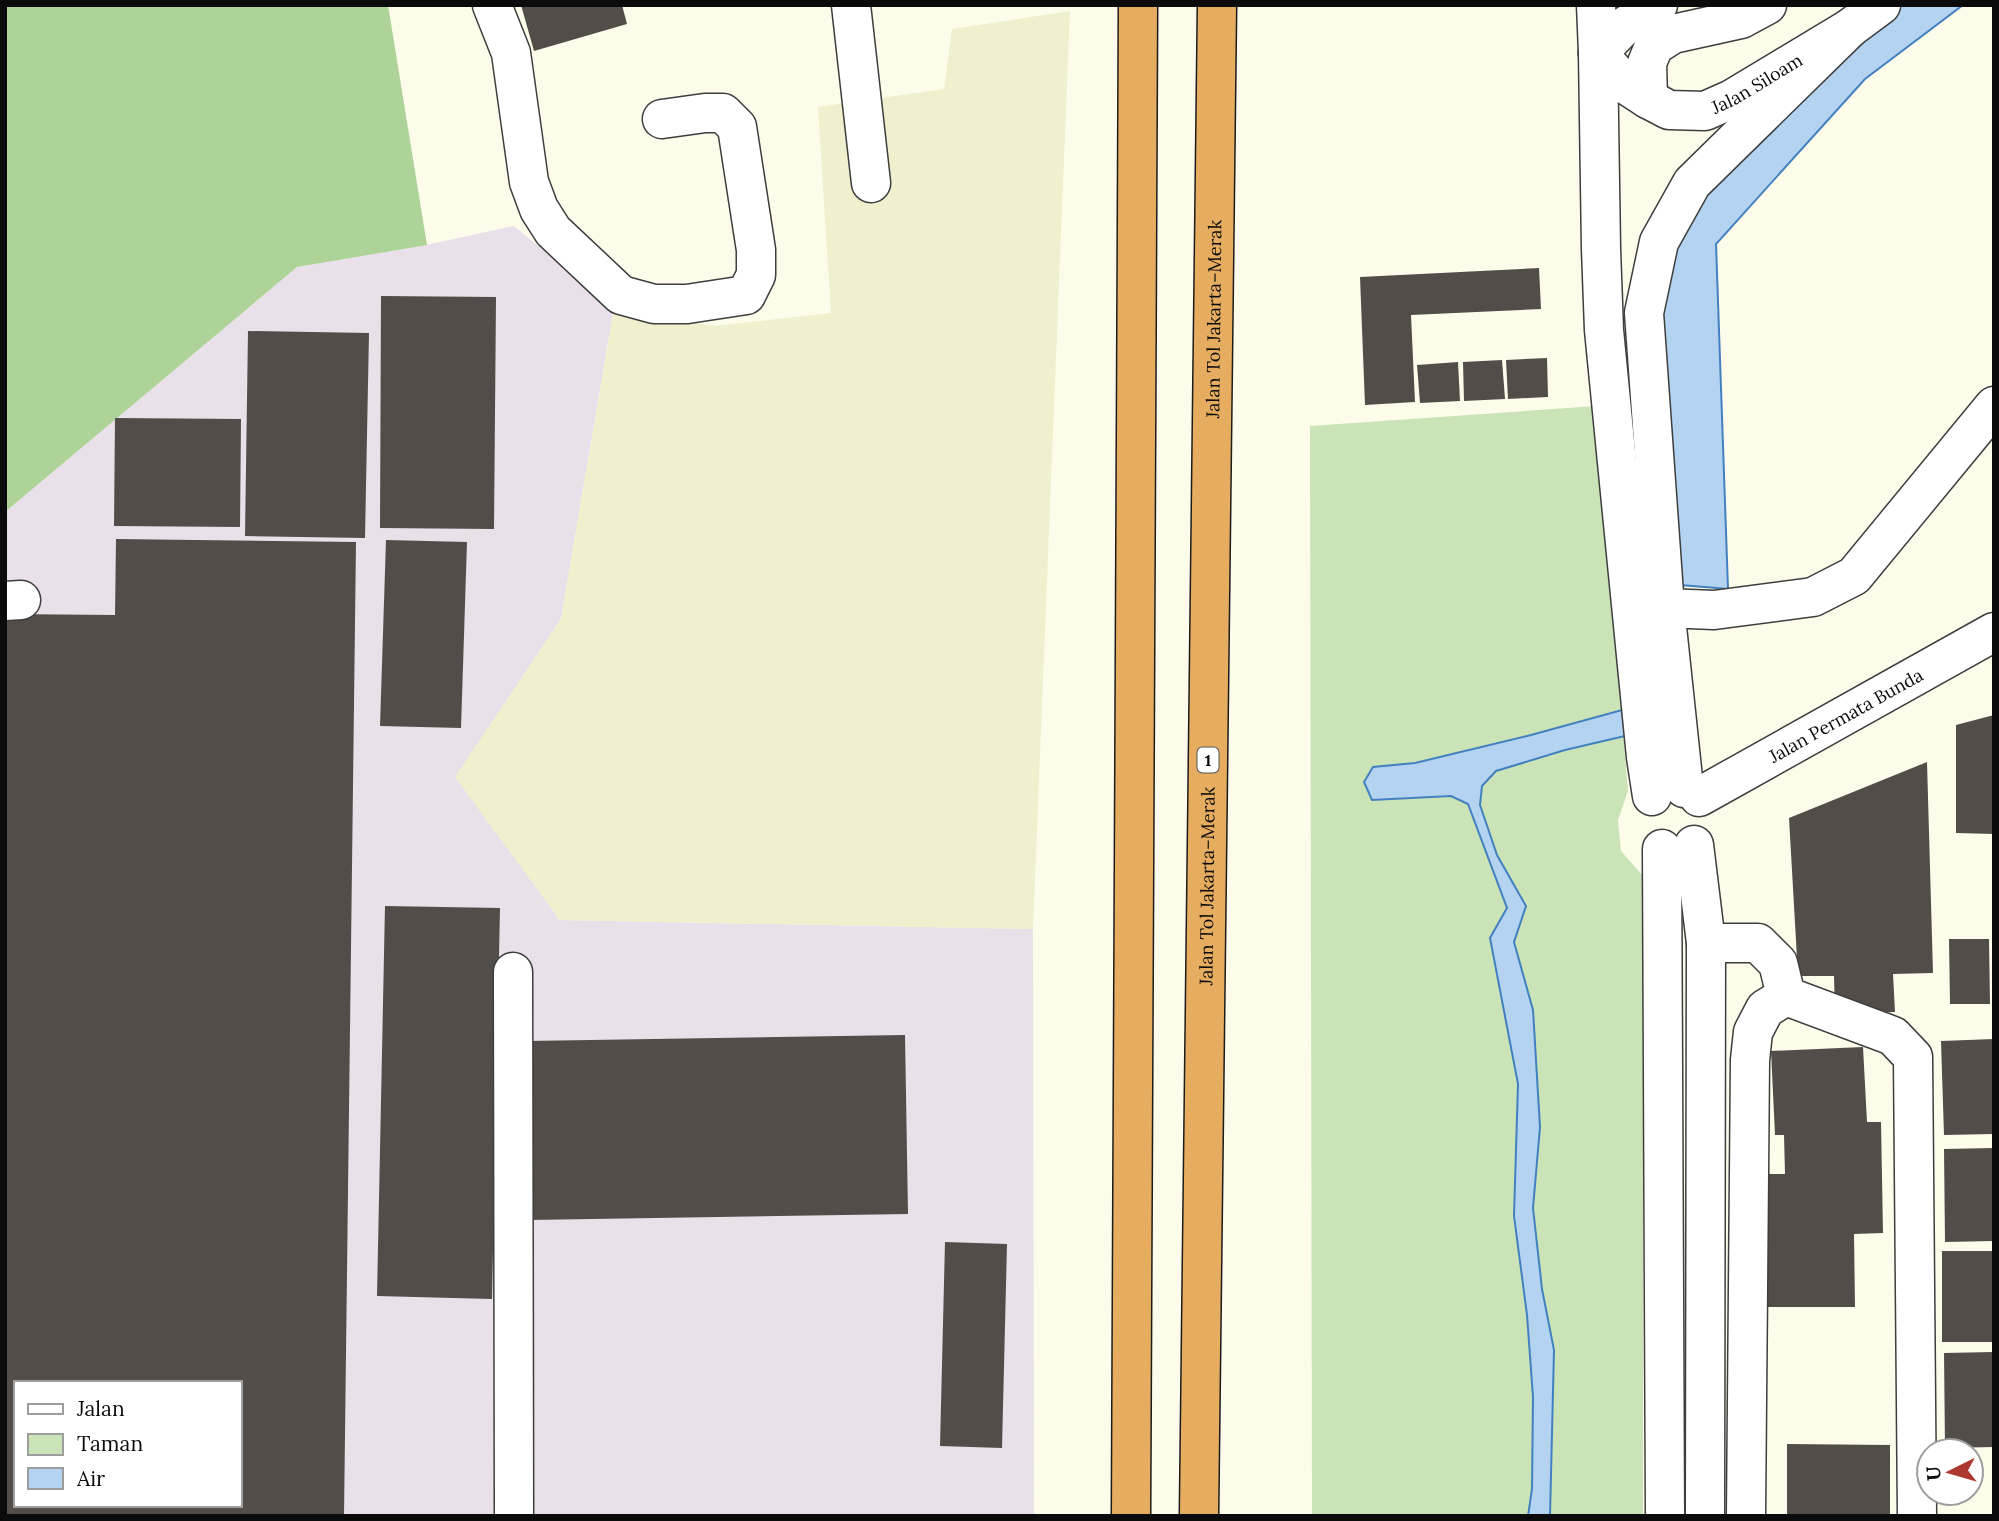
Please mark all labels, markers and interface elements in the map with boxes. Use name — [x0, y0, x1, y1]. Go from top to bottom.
street label: Jalan Siloam — [1707, 48, 1806, 119]
street label: Jalan Tol Jakarta–Merak — [1201, 219, 1226, 419]
street label: Jalan Permata Bunda — [1764, 663, 1927, 768]
road number: 1 — [1198, 748, 1218, 772]
street label: Jalan Tol Jakarta–Merak — [1194, 786, 1219, 986]
legend — [14, 1381, 242, 1507]
text: Jalan — [76, 1395, 125, 1422]
text: Taman — [77, 1430, 143, 1457]
north arrow — [1915, 1437, 1985, 1507]
text: Air — [76, 1465, 105, 1492]
text: U — [1920, 1465, 1946, 1482]

